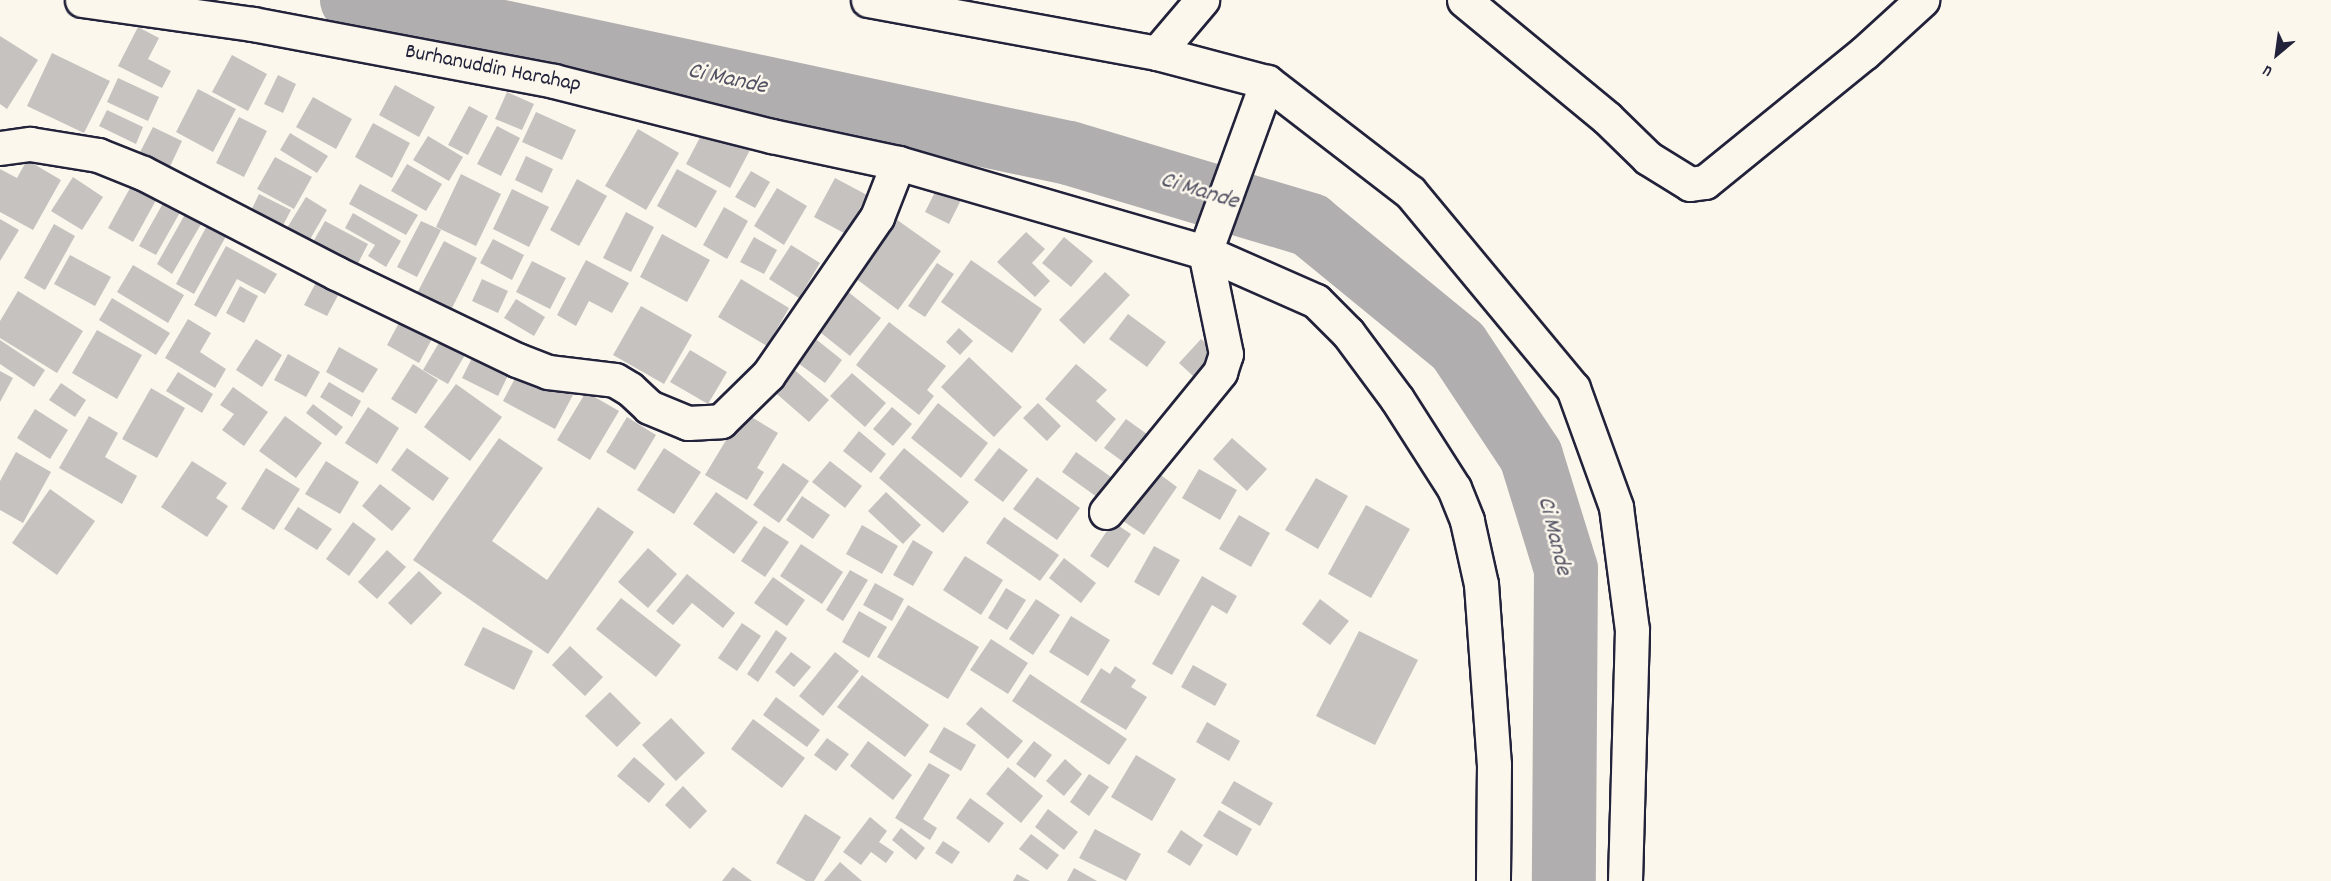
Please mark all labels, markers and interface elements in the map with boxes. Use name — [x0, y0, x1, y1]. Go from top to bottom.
north arrow — [2247, 24, 2307, 84]
street label: Burhanuddin Harahap — [403, 39, 583, 99]
water label: Ci Mande — [685, 58, 769, 102]
text: U — [2259, 58, 2277, 82]
water label: Ci Mande — [1157, 167, 1241, 217]
water label: Ci Mande — [1529, 494, 1577, 578]

